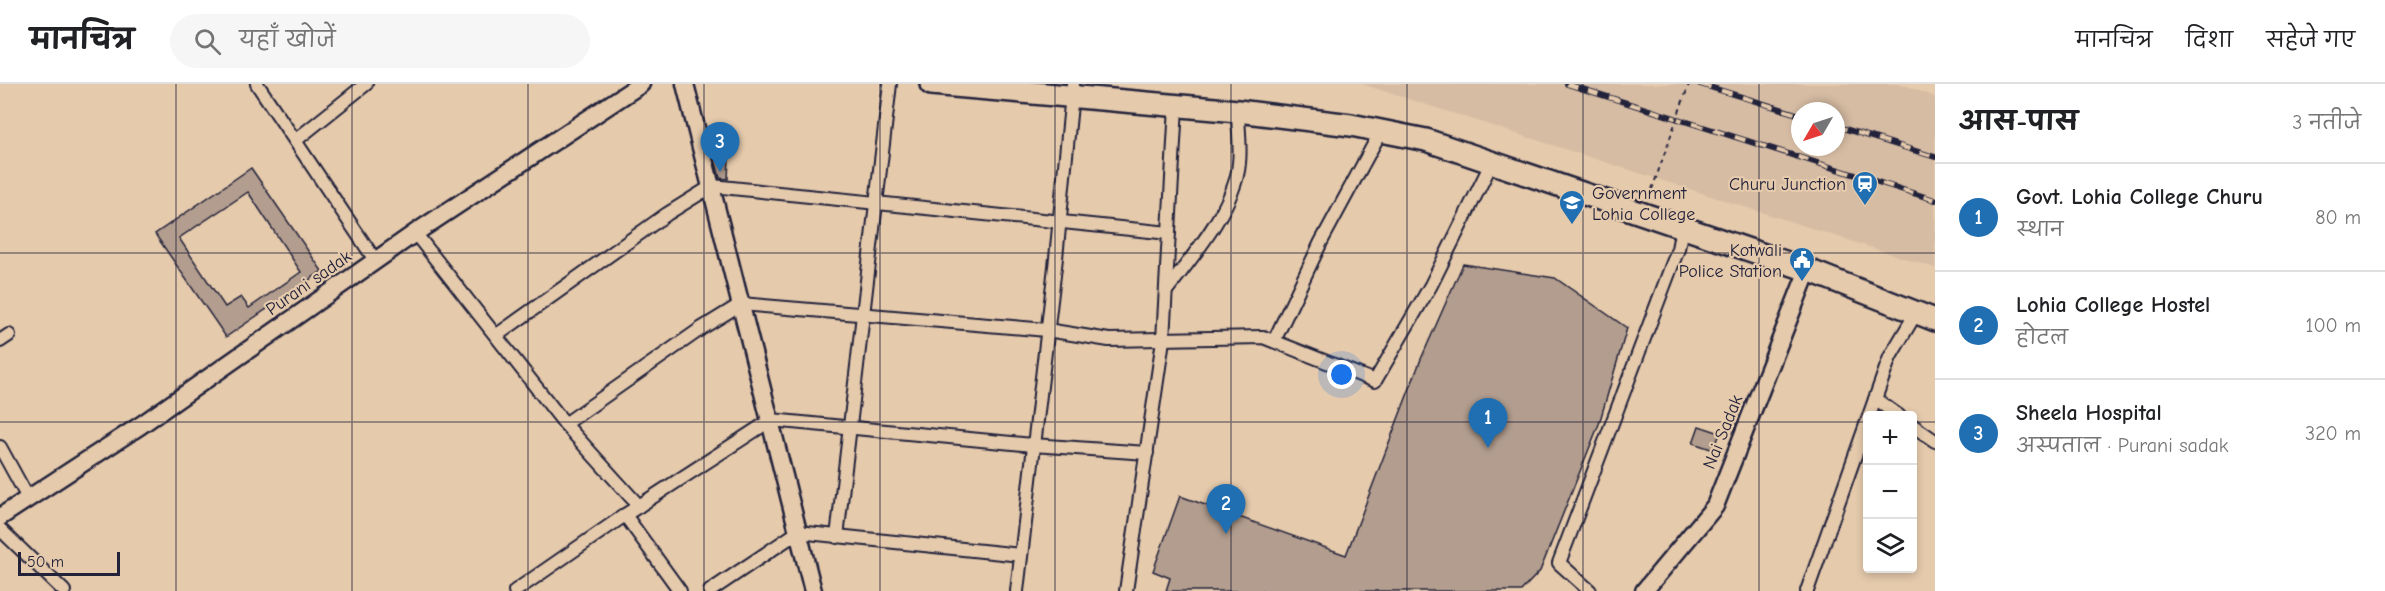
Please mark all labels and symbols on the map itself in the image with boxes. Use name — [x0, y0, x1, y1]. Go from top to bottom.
north arrow — [1791, 102, 1845, 156]
pin: 3 — [700, 122, 740, 172]
station icon: Churu Junction — [1850, 169, 1880, 207]
place label: Churu Junction — [1729, 174, 1846, 195]
place label: Government Lohia College — [1592, 183, 1695, 225]
school or university icon: Government Lohia College — [1557, 188, 1587, 226]
place label: Kotwali Police Station — [1679, 240, 1782, 282]
public building icon: Kotwali Police Station — [1787, 245, 1817, 283]
street label: Purani sadak — [262, 246, 356, 320]
your location — [1327, 360, 1356, 389]
street label: Nai Sadak — [1699, 392, 1747, 472]
pin: 1 — [1468, 398, 1508, 448]
pin: 2 — [1206, 484, 1246, 534]
scale bar — [18, 549, 120, 576]

